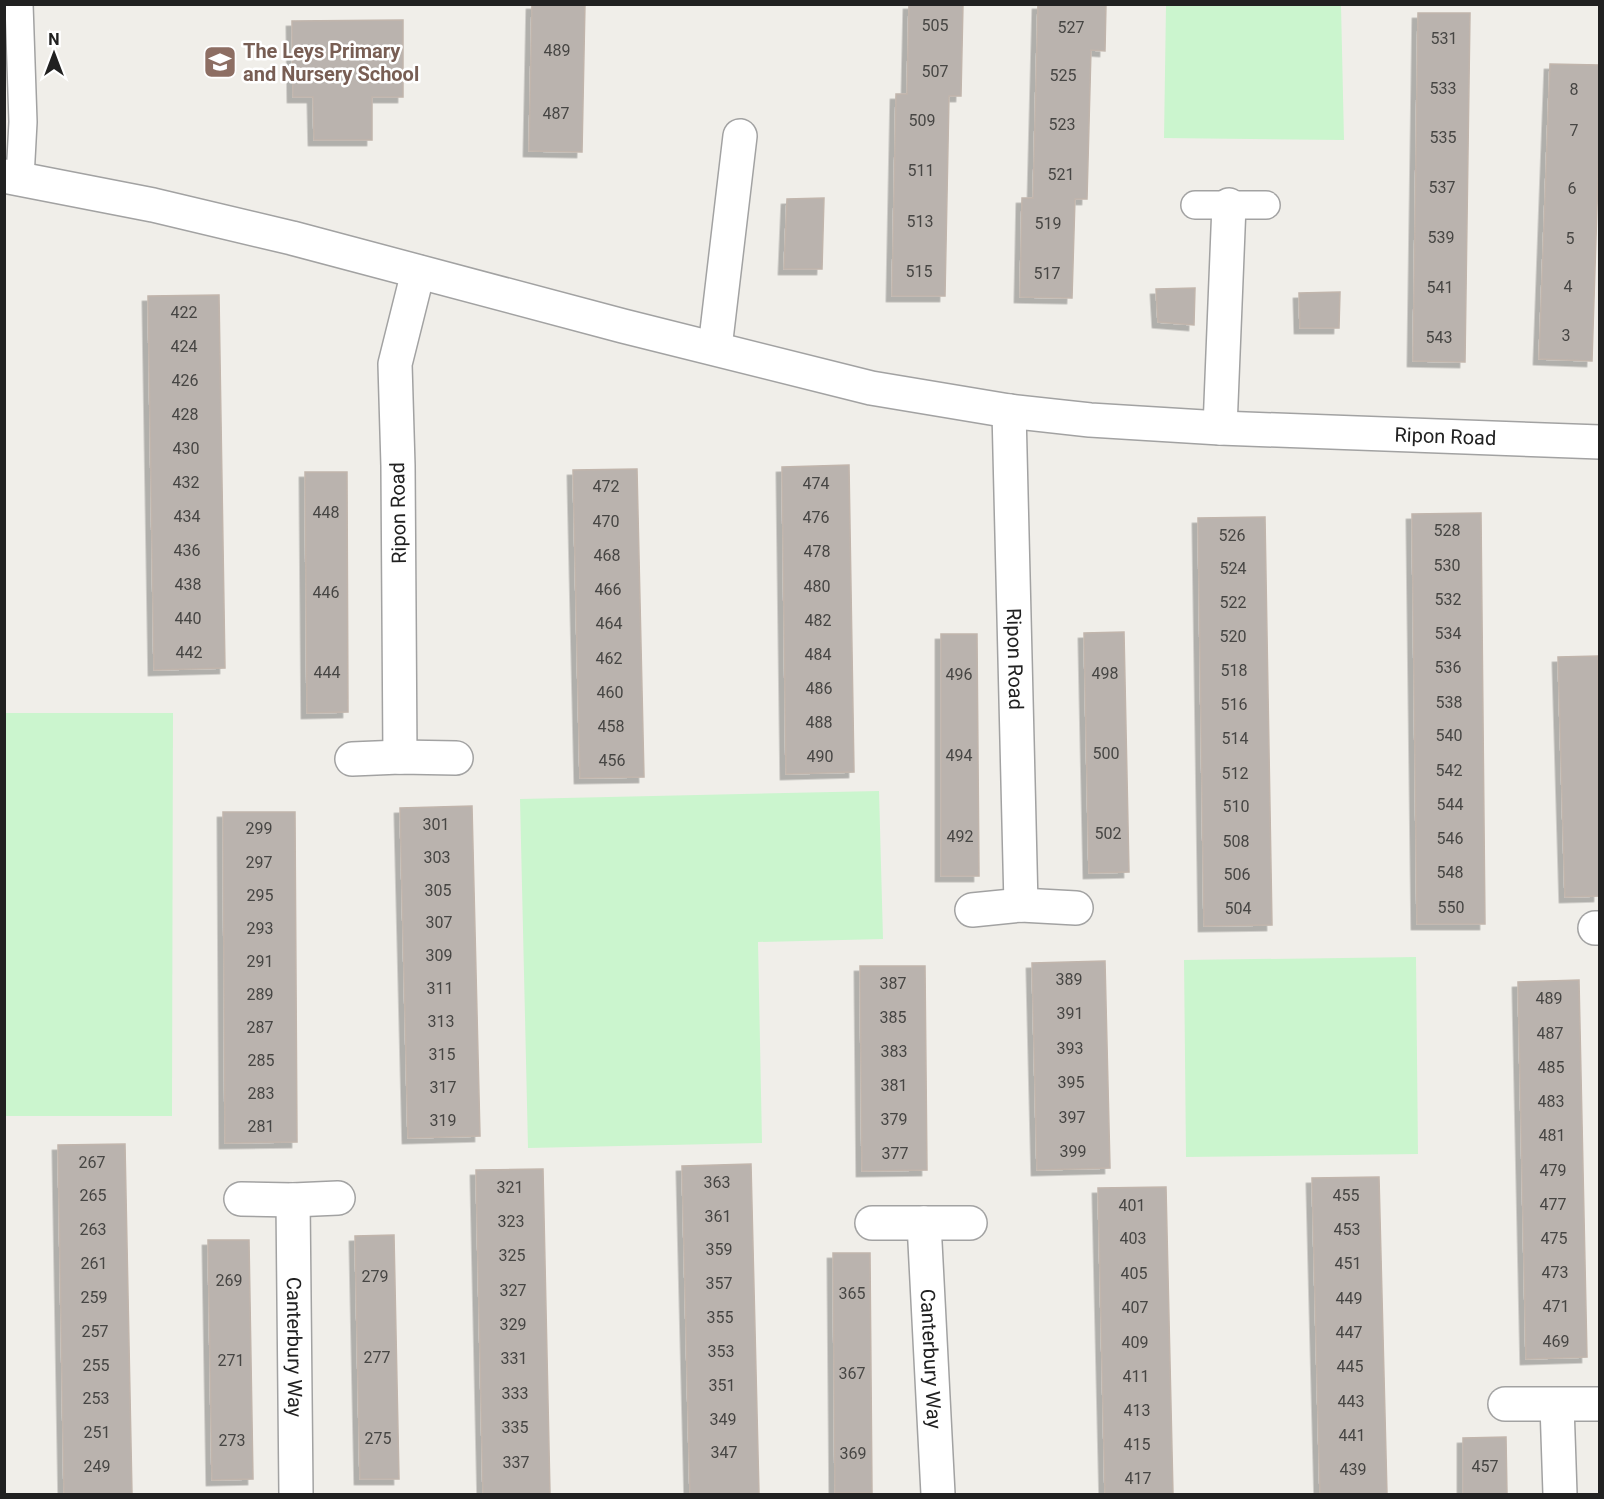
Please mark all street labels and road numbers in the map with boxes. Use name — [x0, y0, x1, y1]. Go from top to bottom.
street label: Ripon Road — [1394, 422, 1497, 450]
street label: Ripon Road — [385, 462, 411, 564]
street label: Ripon Road — [1002, 608, 1028, 710]
street label: Canterbury Way — [282, 1277, 307, 1418]
street label: Canterbury Way — [915, 1288, 947, 1430]

